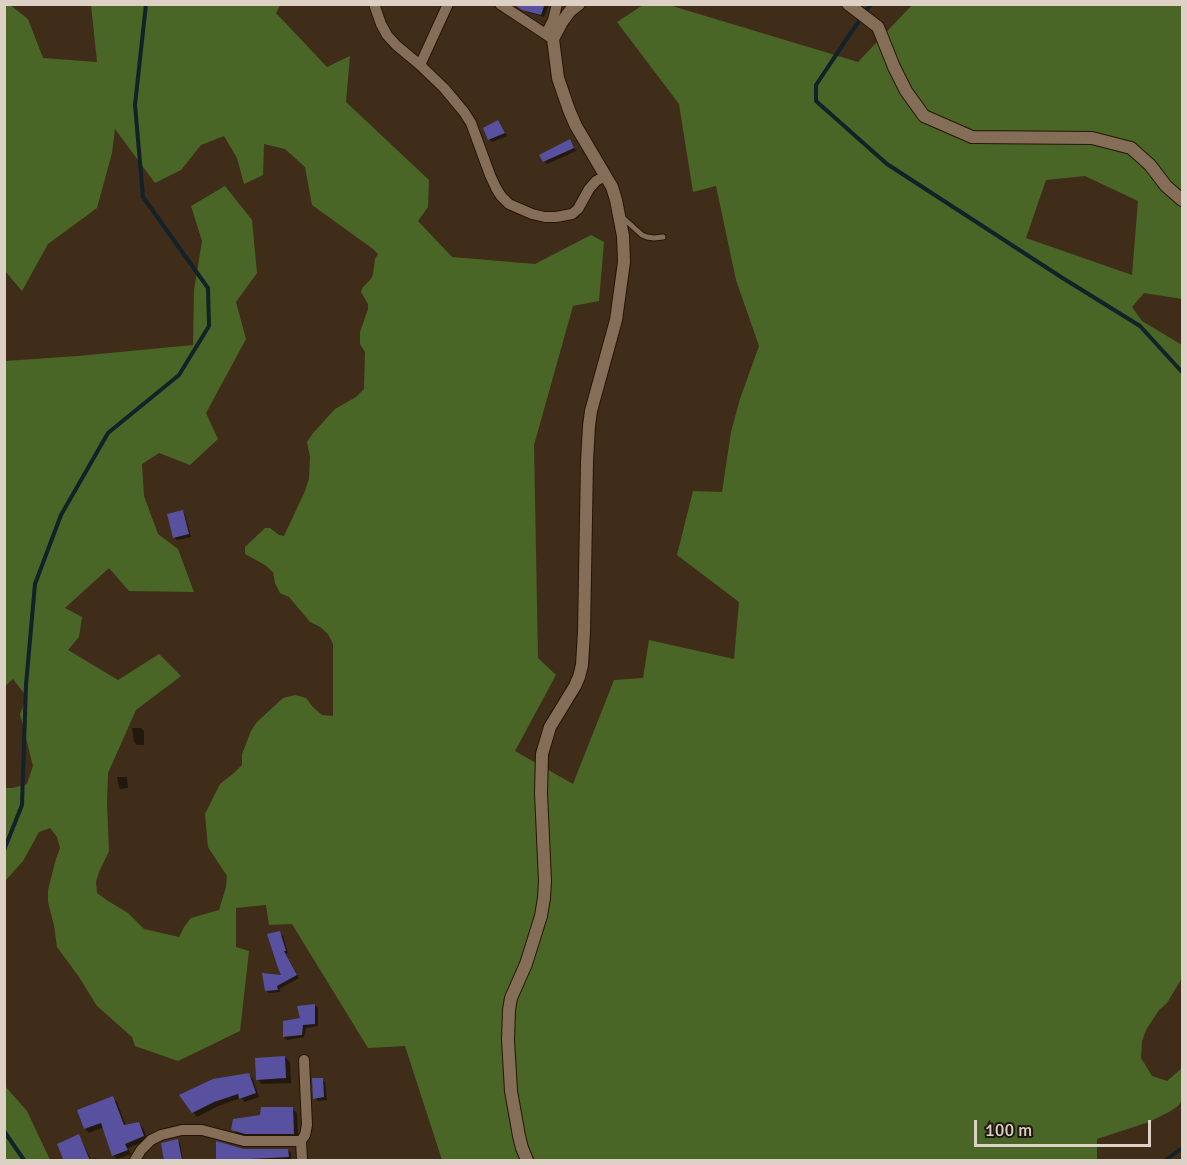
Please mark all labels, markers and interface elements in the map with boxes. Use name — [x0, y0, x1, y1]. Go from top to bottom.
scale bar — [977, 1108, 1154, 1146]
text: 100 m — [985, 1119, 1032, 1141]

